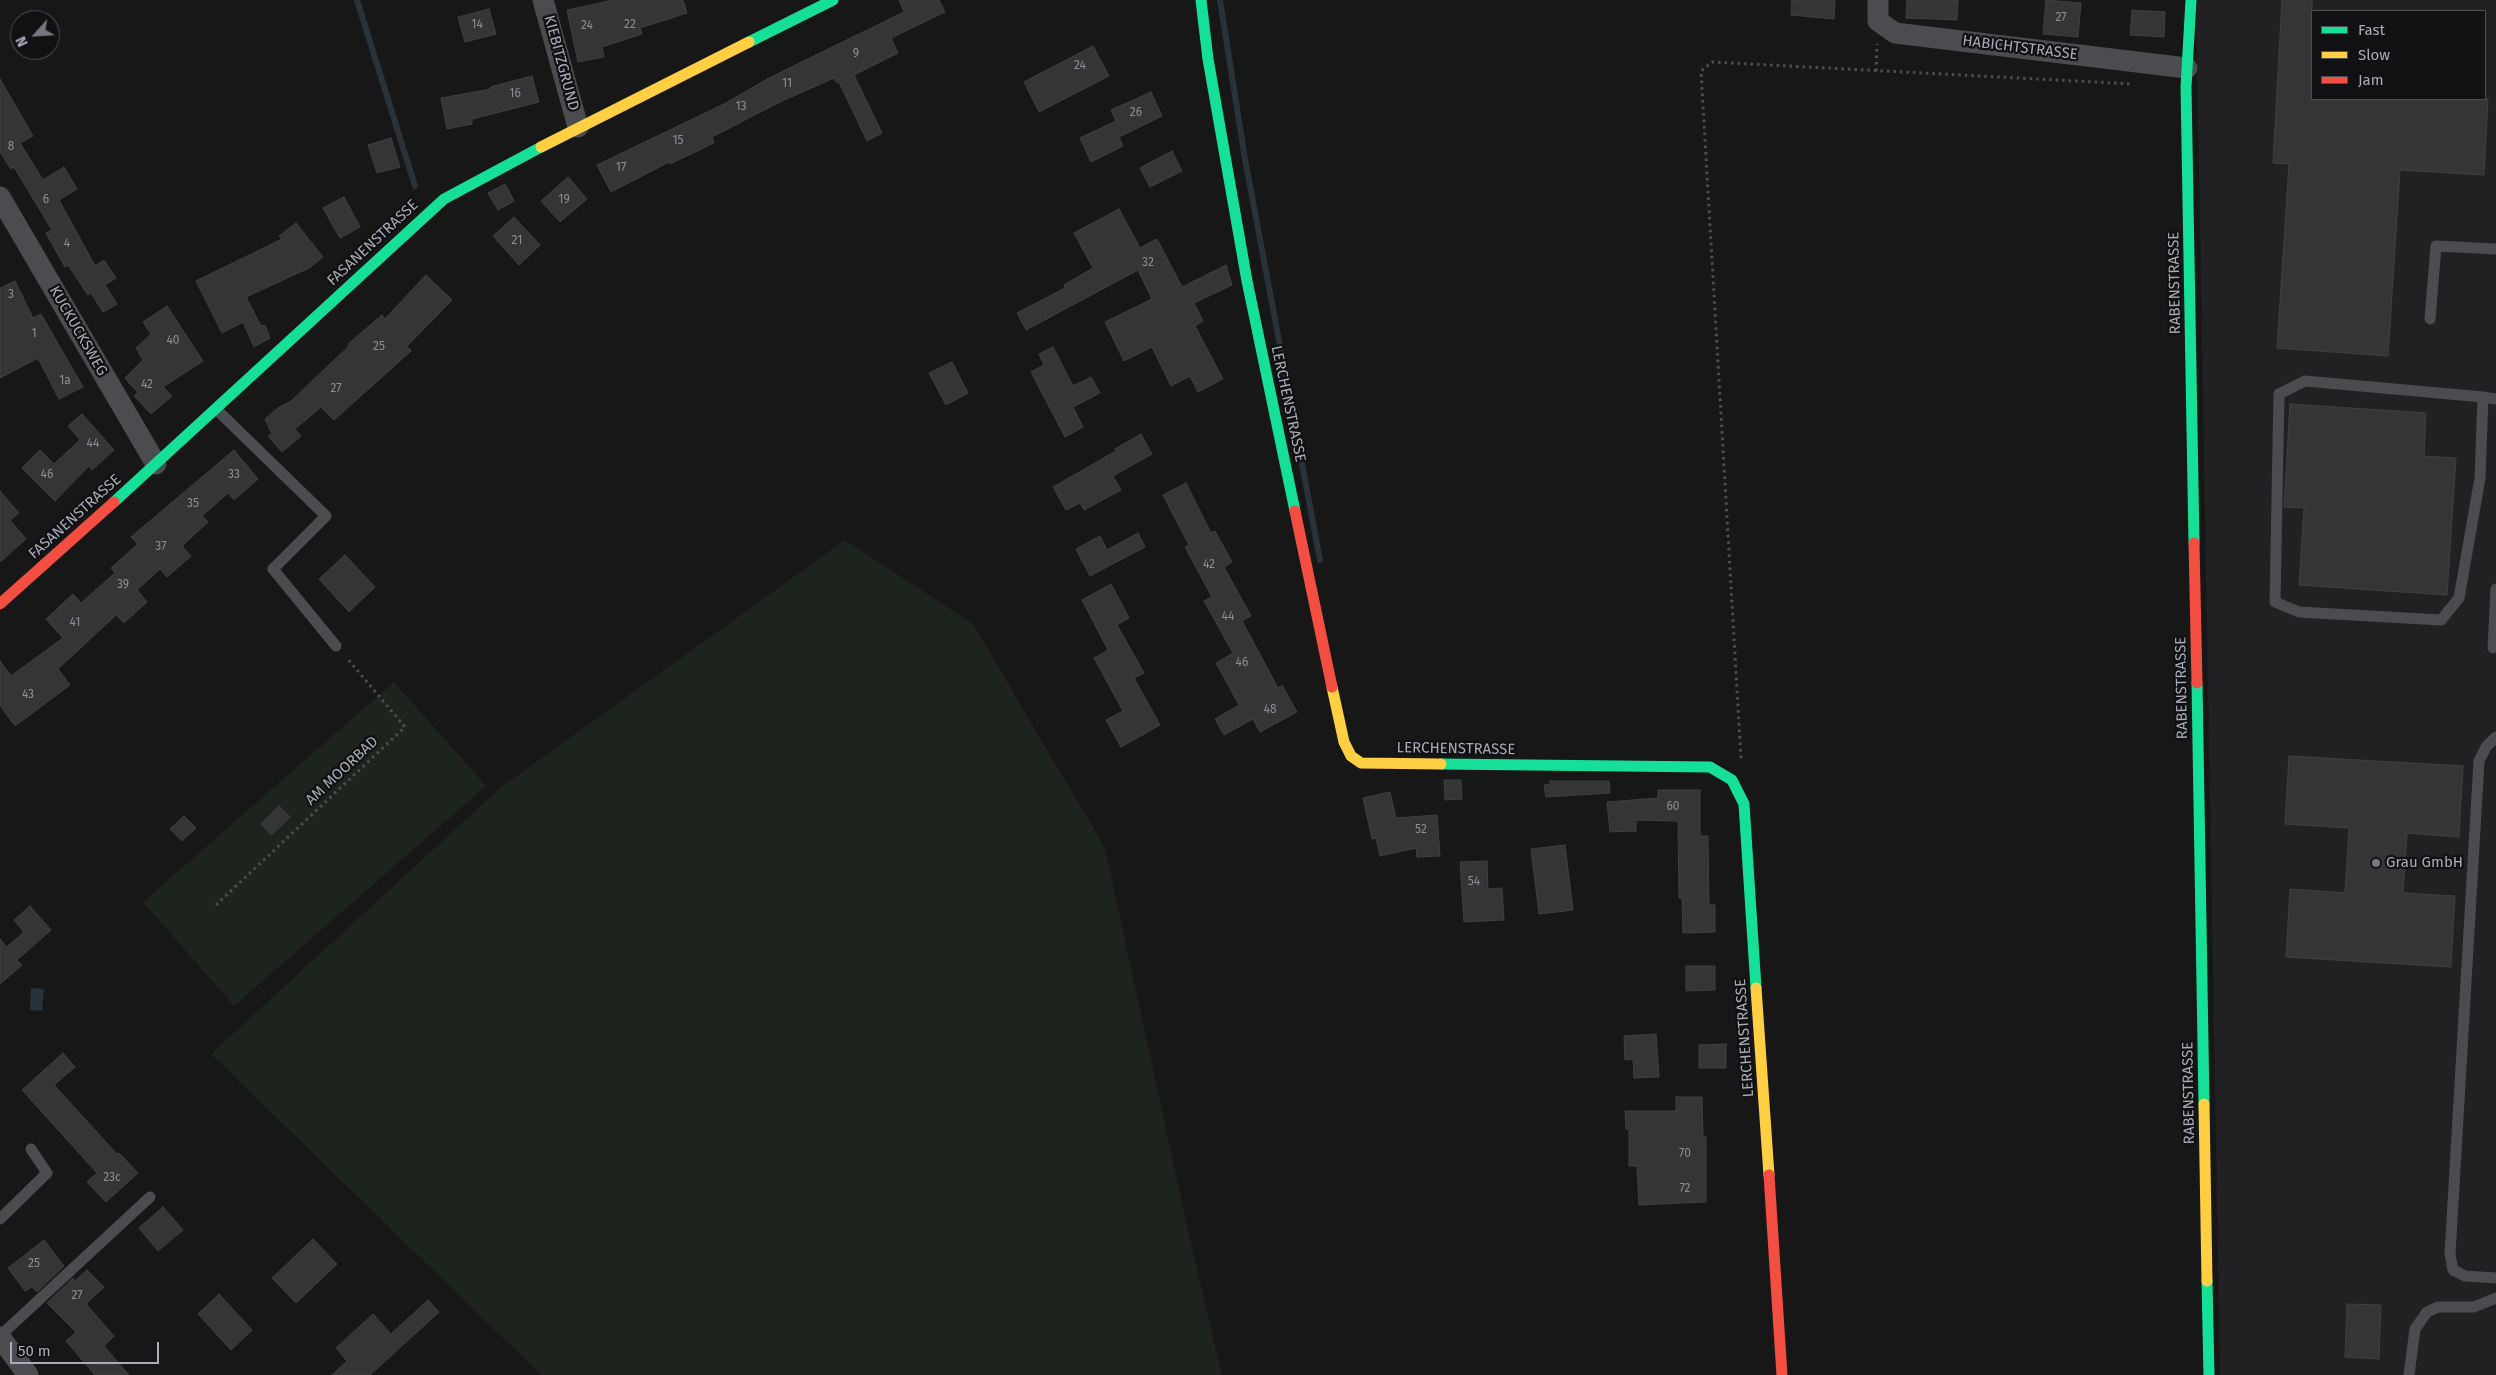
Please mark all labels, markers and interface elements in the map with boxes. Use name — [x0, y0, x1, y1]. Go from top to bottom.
north arrow — [10, 10, 60, 60]
legend — [2311, 10, 2486, 100]
house number: 27 — [2055, 11, 2067, 25]
street label: KIEBITZGRUND — [540, 13, 582, 113]
house number: 14 — [471, 18, 483, 32]
house number: 22 — [624, 18, 636, 32]
house number: 24 — [581, 19, 593, 33]
text: Fast — [2358, 21, 2385, 39]
street label: HABICHTSTRASSE — [1961, 32, 2079, 64]
text: N — [12, 33, 32, 49]
text: Slow — [2358, 46, 2390, 64]
house number: 9 — [853, 47, 859, 61]
house number: 24 — [1074, 59, 1086, 73]
text: Jam — [2358, 71, 2384, 89]
house number: 11 — [782, 77, 792, 91]
house number: 16 — [509, 87, 521, 101]
house number: 13 — [735, 100, 747, 114]
house number: 26 — [1130, 106, 1142, 120]
house number: 15 — [672, 134, 684, 148]
house number: 8 — [8, 140, 14, 154]
house number: 17 — [616, 161, 626, 175]
house number: 6 — [43, 193, 49, 207]
house number: 19 — [558, 193, 570, 207]
street label: FASANENSTRASSE — [324, 196, 422, 290]
street label: RABENSTRASSE — [2165, 232, 2185, 334]
house number: 21 — [512, 234, 522, 248]
house number: 4 — [64, 237, 70, 251]
house number: 32 — [1142, 256, 1154, 270]
street label: KUCKUCKSWEG — [45, 283, 111, 379]
house number: 3 — [8, 288, 14, 302]
house number: 1 — [31, 327, 37, 341]
house number: 40 — [166, 334, 180, 348]
house number: 25 — [373, 340, 385, 354]
street label: LERCHENSTRASSE — [1267, 344, 1309, 464]
house number: 1a — [59, 374, 71, 388]
house number: 42 — [141, 378, 153, 392]
house number: 27 — [330, 382, 342, 396]
house number: 44 — [87, 437, 99, 451]
house number: 46 — [41, 468, 53, 482]
house number: 33 — [228, 468, 240, 482]
street label: FASANENSTRASSE — [25, 471, 125, 563]
house number: 35 — [187, 497, 199, 511]
house number: 37 — [155, 540, 167, 554]
house number: 42 — [1203, 558, 1215, 572]
house number: 39 — [117, 578, 129, 592]
house number: 44 — [1222, 610, 1234, 624]
house number: 41 — [70, 616, 80, 630]
street label: RABENSTRASSE — [2172, 637, 2192, 739]
house number: 46 — [1236, 656, 1248, 670]
house number: 43 — [22, 688, 34, 702]
house number: 48 — [1264, 703, 1276, 717]
street label: AM MOORBAD — [302, 733, 382, 809]
street label: LERCHENSTRASSE — [1396, 739, 1516, 759]
house number: 60 — [1666, 800, 1680, 814]
house number: 52 — [1415, 823, 1427, 837]
place label: Grau GmbH — [2386, 854, 2463, 872]
marker: Grau GmbH — [2370, 857, 2382, 869]
house number: 54 — [1468, 875, 1480, 889]
street label: LERCHENSTRASSE — [1732, 978, 1758, 1098]
street label: RABENSTRASSE — [2179, 1042, 2199, 1144]
house number: 70 — [1679, 1147, 1691, 1161]
house number: 23c — [103, 1171, 121, 1185]
house number: 72 — [1679, 1182, 1691, 1196]
house number: 25 — [28, 1257, 40, 1271]
house number: 27 — [71, 1289, 83, 1303]
scale bar — [12, 1332, 161, 1364]
text: 50 m — [18, 1342, 51, 1360]

